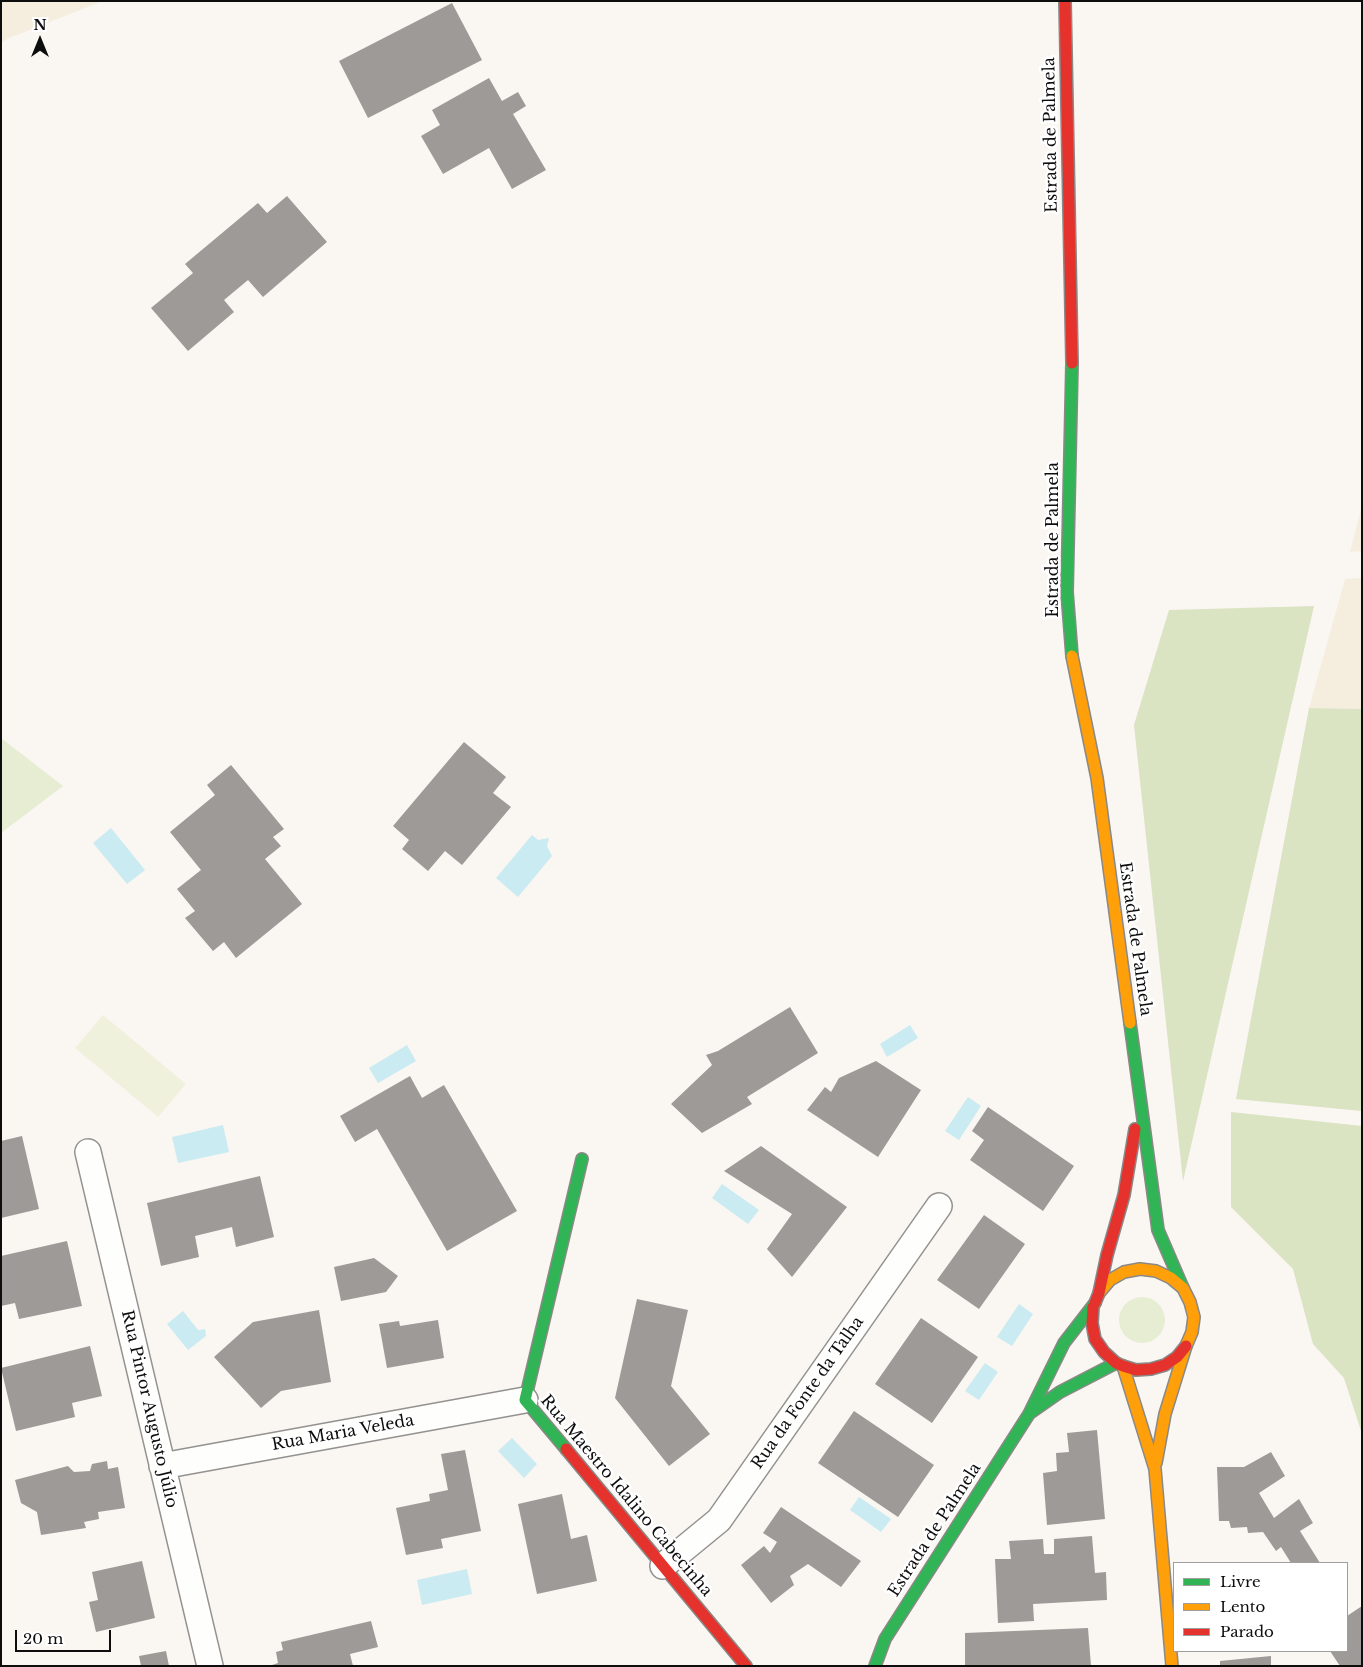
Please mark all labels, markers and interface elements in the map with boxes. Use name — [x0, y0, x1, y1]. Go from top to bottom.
north arrow — [15, 15, 65, 65]
text: N — [33, 16, 47, 34]
street label: Estrada de Palmela — [1040, 57, 1062, 213]
street label: Estrada de Palmela — [1043, 462, 1063, 618]
street label: Estrada de Palmela — [1115, 861, 1155, 1017]
street label: Rua Pintor Augusto Júlio — [117, 1308, 181, 1510]
street label: Rua da Fonte da Talha — [748, 1313, 868, 1473]
street label: Rua Maestro Idalino Cabecinha — [536, 1391, 716, 1601]
street label: Rua Maria Veleda — [270, 1411, 416, 1455]
street label: Estrada de Palmela — [885, 1460, 985, 1600]
legend — [1173, 1562, 1348, 1652]
text: Livre — [1220, 1572, 1261, 1591]
text: Lento — [1220, 1597, 1265, 1616]
scale bar — [18, 1620, 114, 1652]
text: Parado — [1220, 1622, 1274, 1641]
text: 20 m — [23, 1629, 63, 1648]

